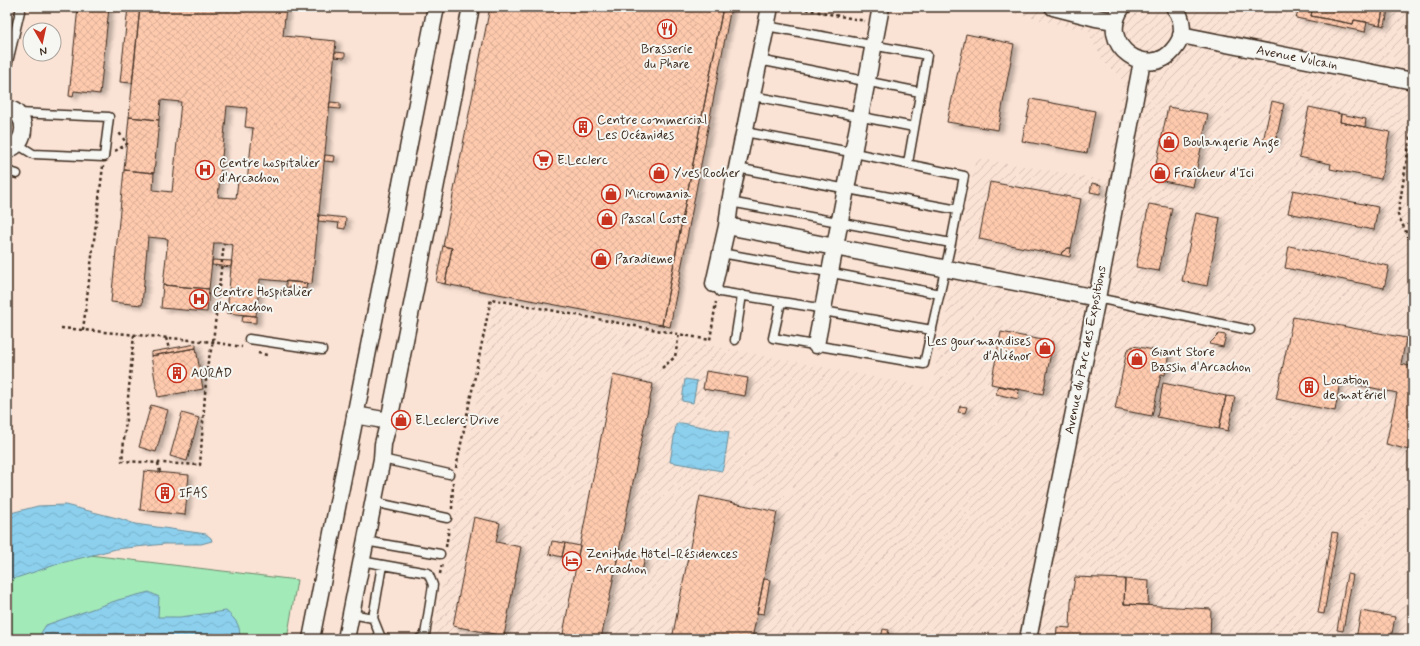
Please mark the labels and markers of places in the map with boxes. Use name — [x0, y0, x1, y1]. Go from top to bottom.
restaurant icon: Brasserie du Phare — [656, 18, 678, 40]
place label: Brasserie du Phare — [641, 41, 693, 73]
place label: Centre commercial Les Océanides — [597, 112, 707, 144]
building icon: Centre commercial Les Océanides — [572, 116, 594, 138]
shop icon: Boulangerie Ange — [1158, 131, 1180, 153]
place label: Boulangerie Ange — [1183, 134, 1280, 153]
supermarket icon: E.Leclerc — [532, 149, 554, 171]
place label: E.Leclerc — [557, 152, 608, 169]
place label: Centre hospitalier d'Arcachon — [219, 155, 321, 187]
hospital icon: Centre hospitalier d'Arcachon — [194, 159, 216, 181]
shop icon: Yves Rocher — [648, 162, 670, 184]
shop icon: Fraîcheur d'Ici — [1149, 162, 1171, 184]
place label: Yves Rocher — [673, 165, 741, 182]
place label: Fraîcheur d'Ici — [1174, 165, 1254, 182]
shop icon: Micromania — [600, 183, 622, 205]
place label: Micromania — [625, 186, 691, 203]
shop icon: Pascal Coste — [596, 208, 618, 230]
place label: Pascal Coste — [621, 211, 687, 228]
shop icon: Paradieme — [590, 248, 612, 270]
place label: Paradieme — [615, 251, 673, 268]
place label: Centre Hospitalier d‘Arcachon — [213, 284, 313, 316]
hospital icon: Centre Hospitalier d‘Arcachon — [188, 288, 210, 310]
place label: Les gourmandises d‘Aliénor — [927, 333, 1032, 365]
shop icon: Les gourmandises d‘Aliénor — [1034, 337, 1056, 359]
place label: Giant Store Bassin d'Arcachon — [1151, 344, 1251, 376]
shop icon: Giant Store Bassin d'Arcachon — [1126, 348, 1148, 370]
building icon: AURAD — [166, 362, 188, 384]
place label: AURAD — [191, 365, 232, 382]
place label: Location de matériel — [1323, 372, 1386, 404]
building icon: Location de matériel — [1298, 376, 1320, 398]
shop icon: E.Leclerc Drive — [390, 409, 412, 431]
place label: E.Leclerc Drive — [415, 412, 499, 429]
building icon: IFAS — [154, 482, 176, 504]
place label: IFAS — [179, 485, 208, 502]
place label: Zenitude Hôtel-Résidences - Arcachon — [586, 546, 738, 578]
hotel icon: Zenitude Hôtel-Résidences - Arcachon — [561, 550, 583, 572]

